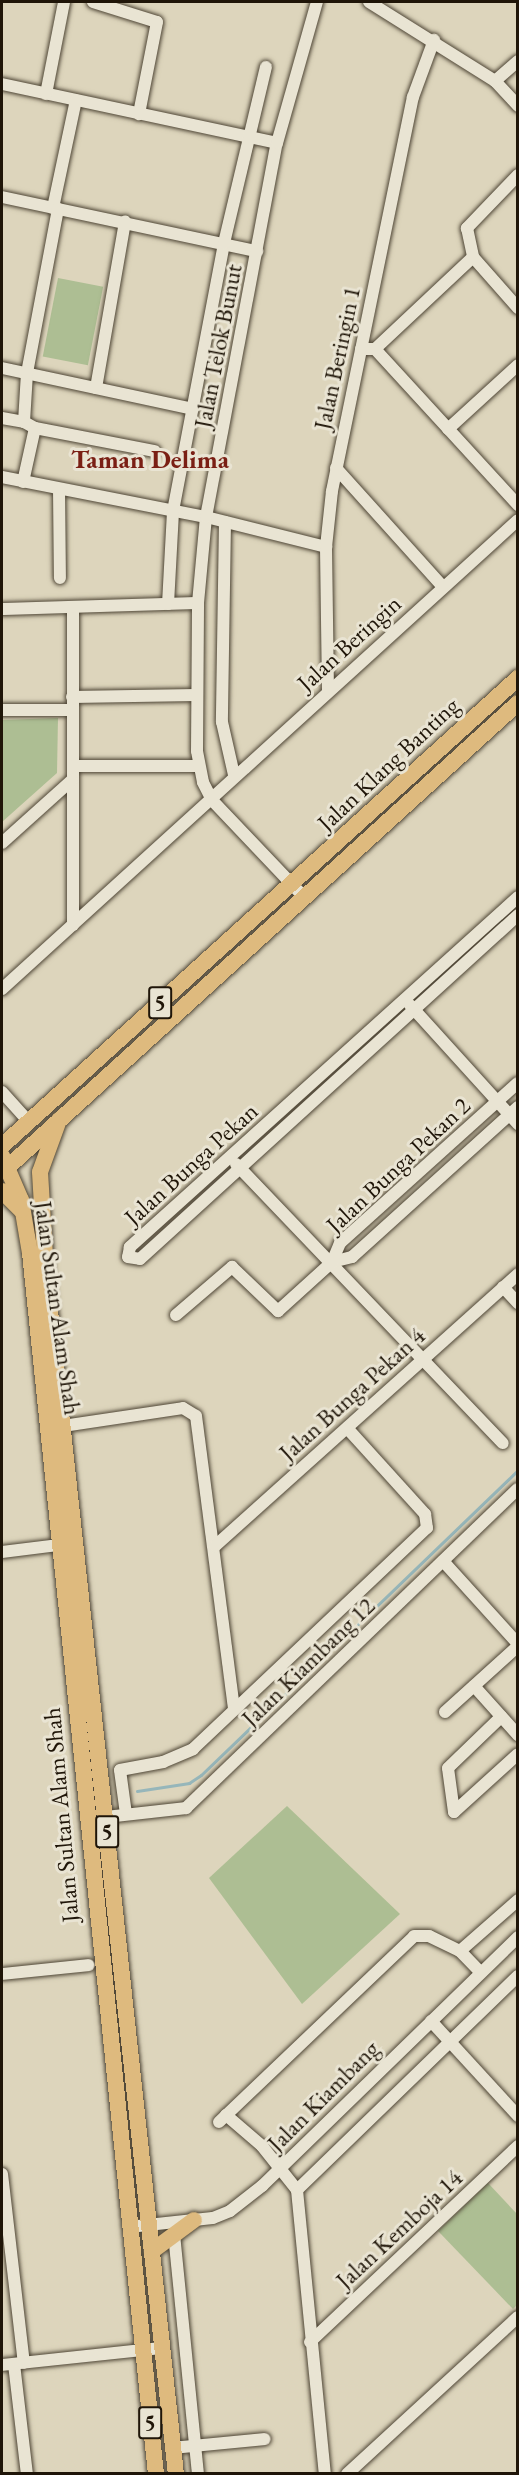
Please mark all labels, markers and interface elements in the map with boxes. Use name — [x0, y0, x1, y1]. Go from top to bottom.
street label: Jalan Telok Bunut — [188, 262, 248, 430]
street label: Jalan Beringin 1 — [308, 284, 366, 432]
district label: Taman Delima — [71, 444, 229, 476]
street label: Jalan Beringin — [291, 589, 407, 697]
street label: Jalan Klang Banting — [311, 691, 465, 837]
road number: 5 — [148, 984, 172, 1022]
street label: Jalan Bunga Pekan 2 — [320, 1091, 476, 1239]
street label: Jalan Bunga Pekan — [118, 1097, 264, 1231]
street label: Jalan Sultan Alam Shah — [29, 1199, 87, 1417]
street label: Jalan Bunga Pekan 4 — [273, 1321, 431, 1467]
street label: Jalan Kiambang 12 — [236, 1591, 380, 1733]
street label: Jalan Sultan Alam Shah — [37, 1706, 85, 1924]
road number: 5 — [95, 1813, 119, 1851]
street label: Jalan Kiambang — [261, 2034, 385, 2158]
street label: Jalan Kemboja 14 — [330, 2163, 468, 2295]
road number: 5 — [138, 2404, 162, 2442]

